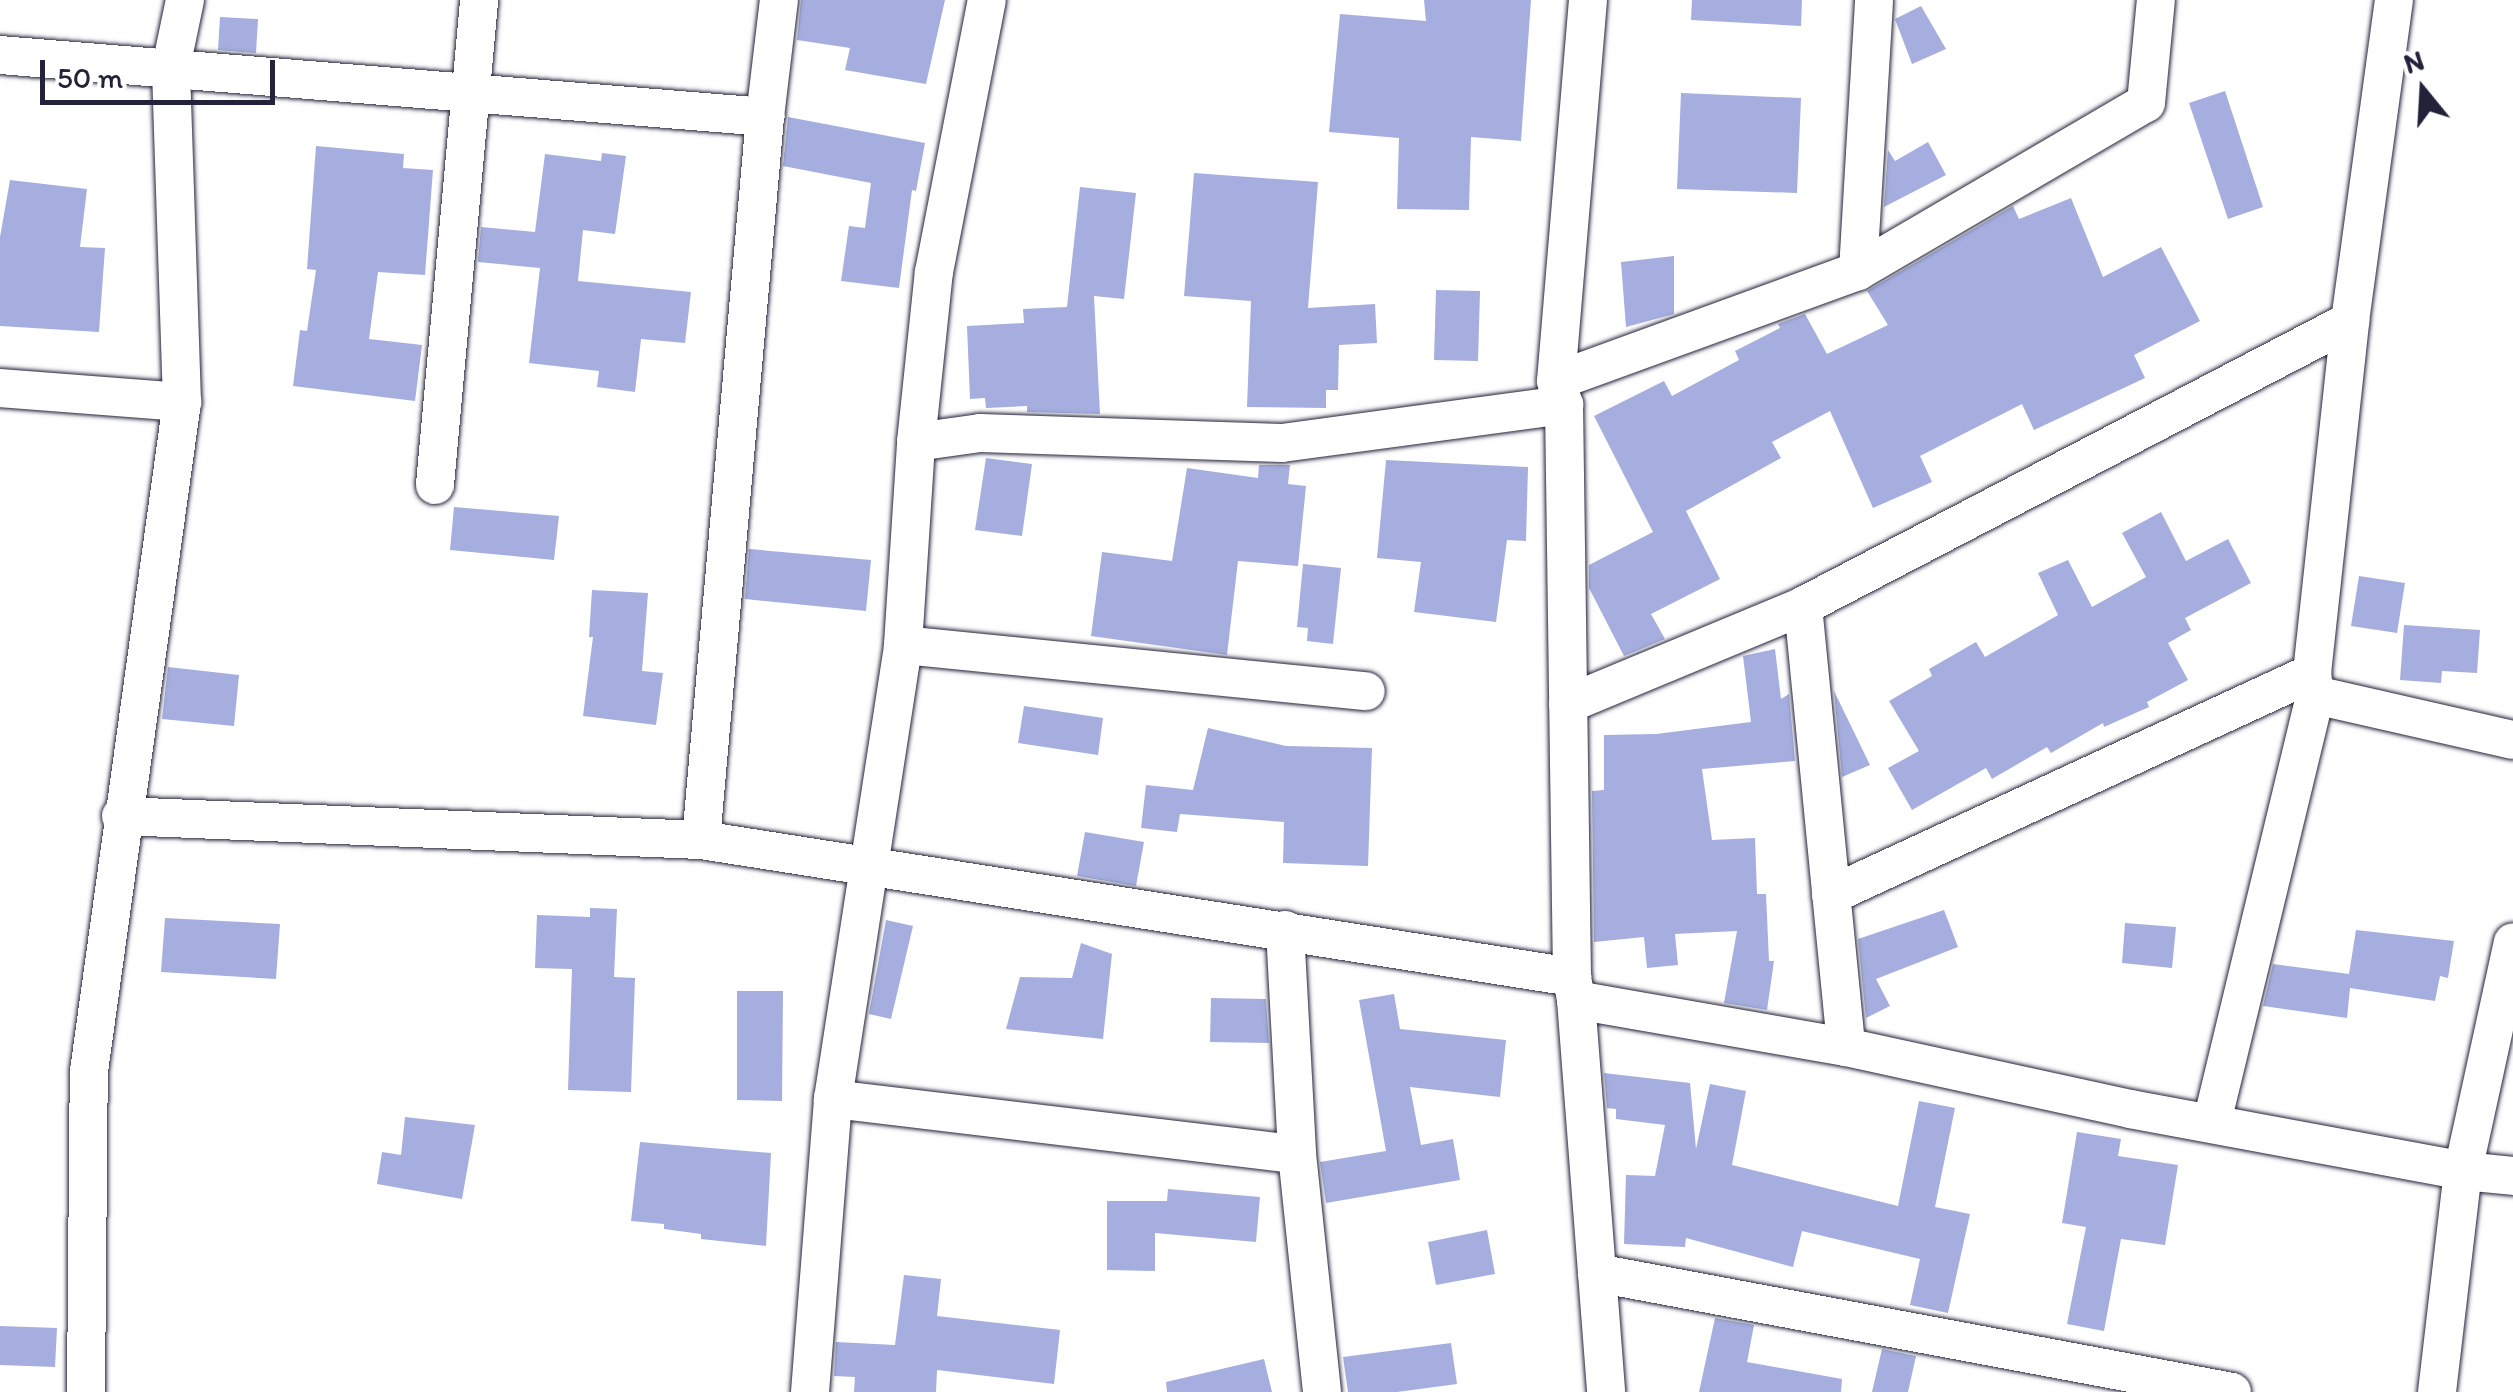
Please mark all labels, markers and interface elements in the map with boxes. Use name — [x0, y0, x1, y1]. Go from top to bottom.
scale bar — [45, 40, 280, 102]
north arrow — [2373, 40, 2473, 140]
text: N — [2399, 42, 2428, 81]
text: 50 m — [57, 59, 123, 96]

